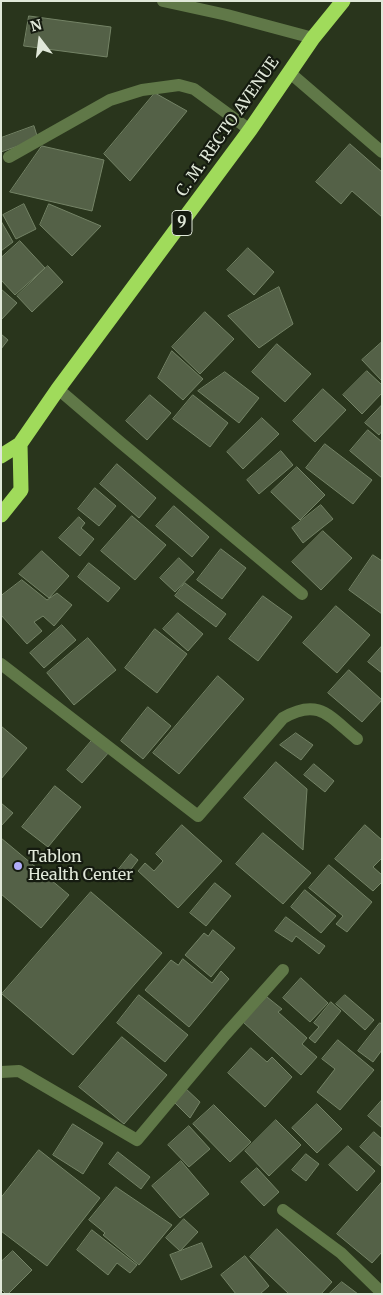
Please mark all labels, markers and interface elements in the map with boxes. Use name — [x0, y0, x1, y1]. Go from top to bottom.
north arrow — [15, 15, 65, 65]
text: N — [28, 15, 44, 36]
street label: C. M. RECTO AVENUE — [173, 54, 283, 200]
road number: 9 — [172, 210, 192, 236]
place label: Tablon Health Center — [28, 847, 133, 885]
marker: Tablon Health Center — [12, 860, 24, 872]

